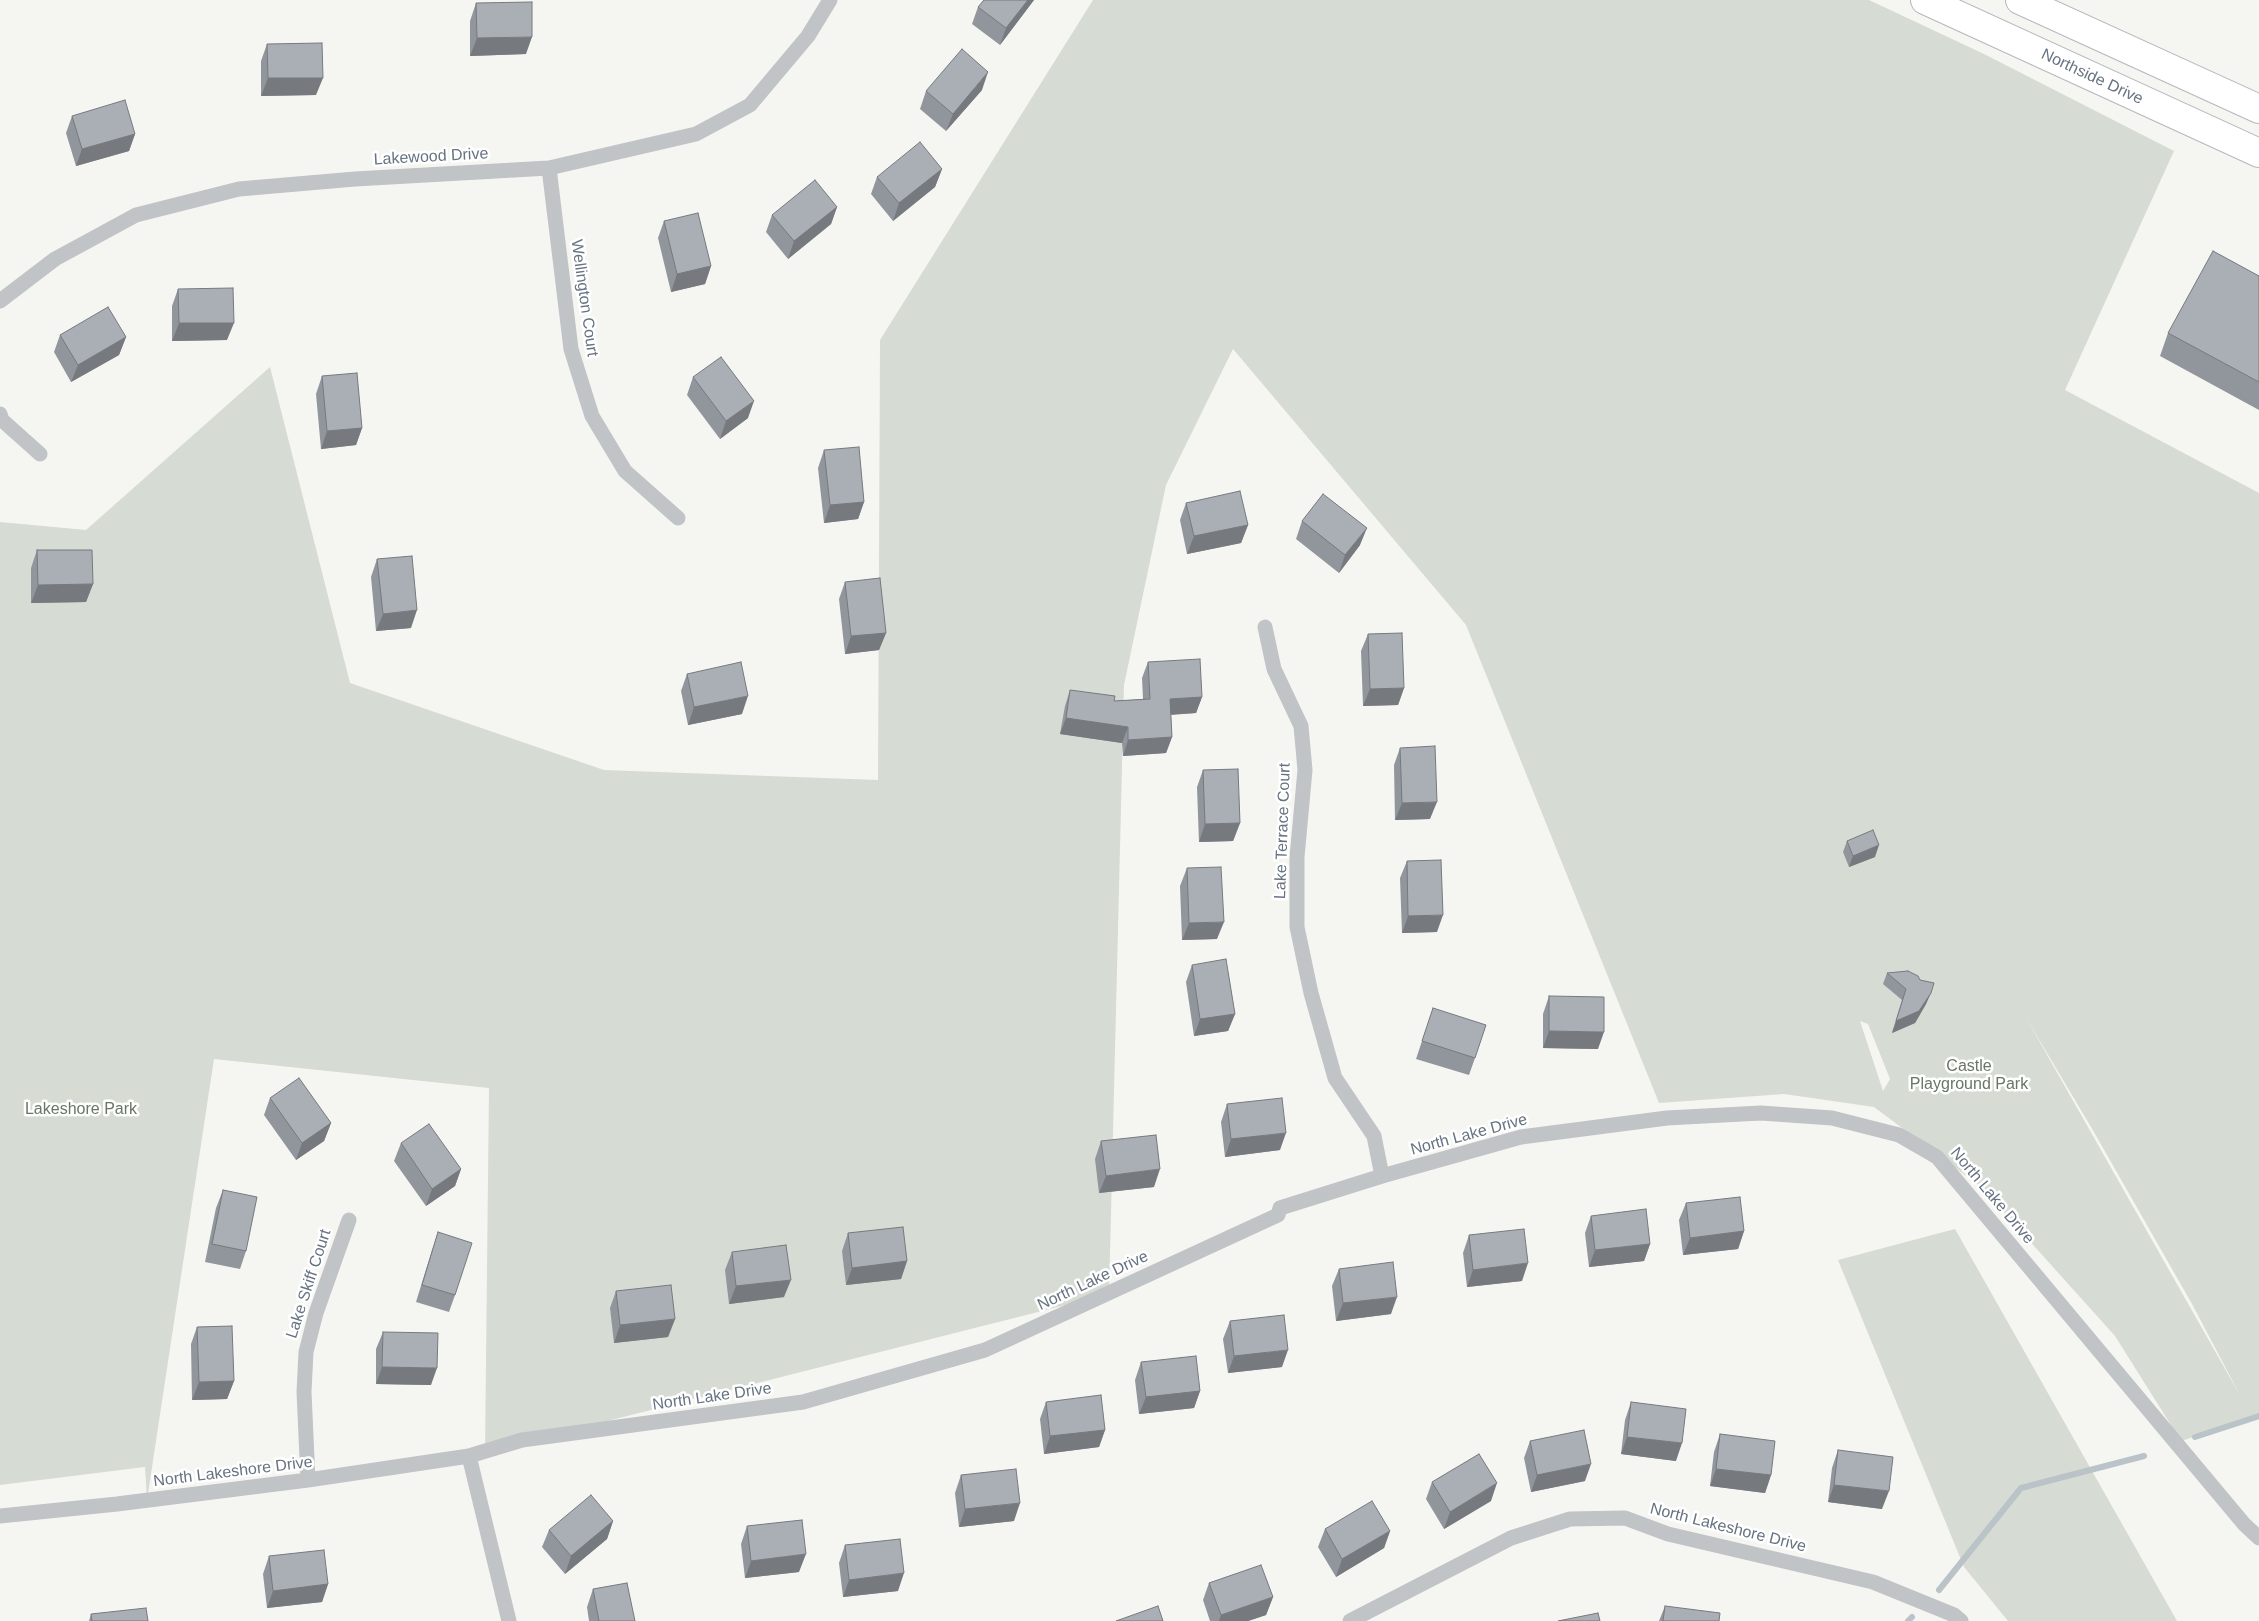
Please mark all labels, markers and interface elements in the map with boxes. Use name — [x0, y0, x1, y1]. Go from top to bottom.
street label: Northside Drive — [2038, 45, 2146, 109]
street label: Lakewood Drive — [373, 144, 489, 170]
street label: Wellington Court — [566, 238, 602, 358]
street label: Lake Terrace Court — [1271, 763, 1295, 899]
park label: Castle Playground Park — [1910, 1057, 2028, 1095]
park label: Lakeshore Park — [25, 1100, 137, 1120]
street label: North Lake Drive — [1409, 1110, 1529, 1160]
street label: North Lake Drive — [1946, 1144, 2038, 1248]
street label: Lake Skiff Court — [282, 1227, 336, 1341]
street label: North Lake Drive — [1035, 1247, 1151, 1315]
street label: North Lake Drive — [651, 1379, 773, 1415]
street label: North Lakeshore Drive — [152, 1453, 314, 1491]
street label: North Lakeshore Drive — [1648, 1499, 1808, 1557]

